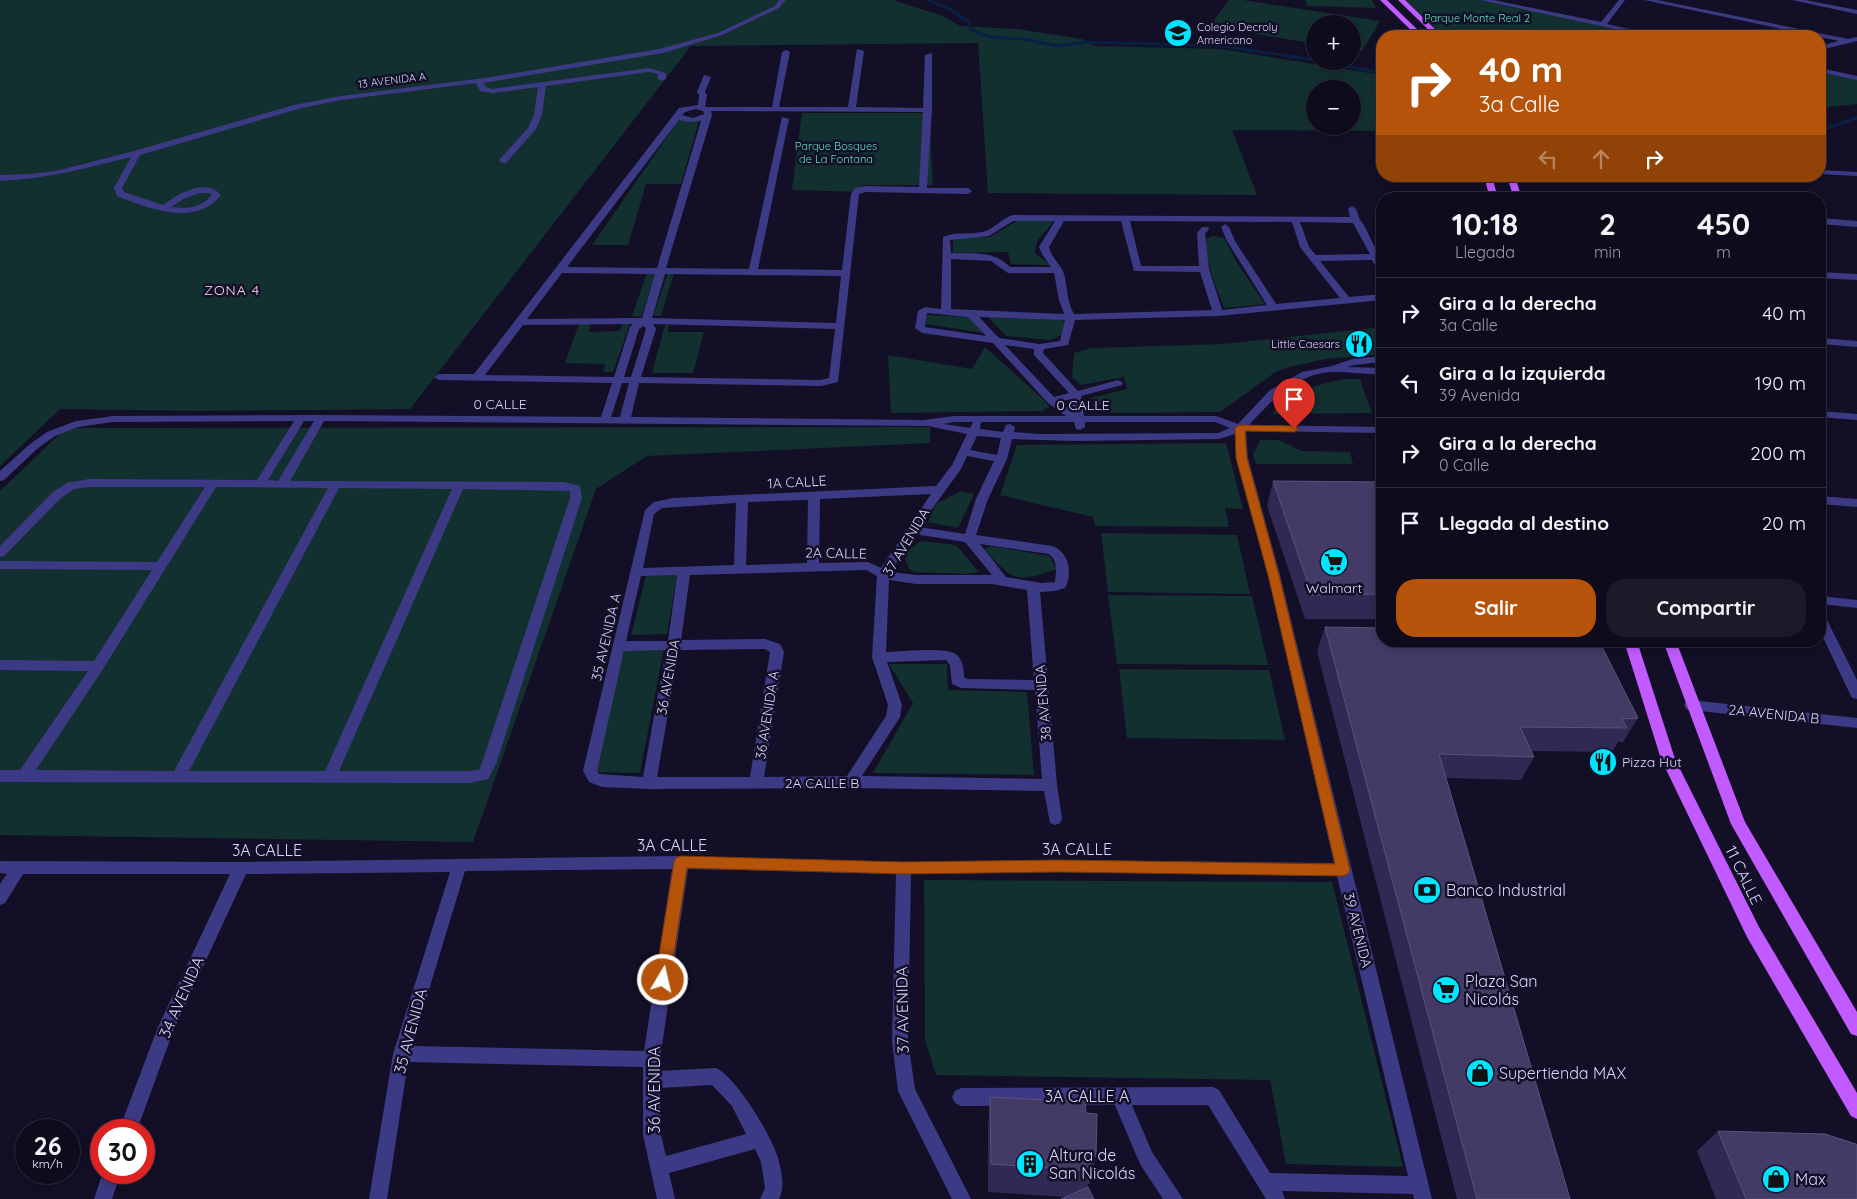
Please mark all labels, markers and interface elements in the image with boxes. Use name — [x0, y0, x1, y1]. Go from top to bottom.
park label: Parque Monte Real 2 — [1424, 11, 1530, 25]
map controls — [1306, 15, 1361, 135]
button: + — [1306, 15, 1361, 70]
school or university icon: Colegio Decroly Americano — [1163, 18, 1193, 48]
place label: Colegio Decroly Americano — [1197, 20, 1277, 47]
text: 40 m — [1479, 47, 1563, 91]
icon: right — [1396, 50, 1461, 115]
street label: 13 AVENIDA A — [357, 69, 427, 91]
button: − — [1306, 80, 1361, 135]
text: 3a Calle — [1479, 90, 1560, 118]
park label: Parque Bosques de La Fontana — [795, 139, 877, 166]
icon: left — [1534, 145, 1562, 173]
icon: ahead — [1587, 145, 1615, 173]
icon: right — [1640, 145, 1668, 173]
text: 10:18 — [1452, 205, 1518, 243]
text: 2 — [1599, 205, 1616, 243]
text: 450 — [1697, 205, 1750, 243]
text: Llegada — [1455, 242, 1515, 262]
text: min — [1594, 242, 1621, 262]
text: m — [1716, 242, 1731, 262]
district label: ZONA 4 — [204, 281, 260, 299]
text: Gira a la derecha — [1439, 291, 1597, 315]
icon: right — [1396, 299, 1424, 327]
text: 40 m — [1762, 301, 1806, 325]
text: 3a Calle — [1439, 315, 1498, 335]
restaurant icon: Little Caesars — [1344, 329, 1374, 359]
place label: Little Caesars — [1271, 337, 1340, 351]
text: Gira a la izquierda — [1439, 361, 1606, 385]
icon: left — [1396, 369, 1424, 397]
text: 190 m — [1755, 371, 1806, 395]
pin — [1273, 378, 1315, 429]
icon: arrive — [1280, 385, 1308, 413]
text: 39 Avenida — [1439, 385, 1520, 405]
street label: 0 CALLE — [473, 395, 527, 413]
street label: 0 CALLE — [1056, 396, 1110, 414]
text: Gira a la derecha — [1439, 431, 1597, 455]
icon: right — [1396, 439, 1424, 467]
text: 200 m — [1750, 441, 1806, 465]
text: 0 Calle — [1439, 455, 1489, 475]
street label: 1A CALLE — [767, 471, 827, 493]
street label: 37 AVENIDA — [879, 505, 933, 579]
icon: arrive — [1396, 509, 1424, 537]
text: Llegada al destino — [1439, 511, 1609, 535]
text: 20 m — [1762, 511, 1806, 535]
street label: 2A CALLE — [805, 543, 867, 563]
supermarket icon: Walmart — [1319, 547, 1349, 577]
place label: Walmart — [1306, 579, 1362, 597]
button: Salir — [1396, 579, 1596, 637]
button: Compartir — [1606, 579, 1806, 637]
street label: 35 AVENIDA A — [587, 591, 625, 683]
street label: 36 AVENIDA — [652, 638, 684, 716]
street label: 38 AVENIDA — [1031, 664, 1055, 742]
street label: 36 AVENIDA A — [751, 669, 783, 761]
street label: 2A AVENIDA B — [1728, 700, 1820, 728]
restaurant icon: Pizza Hut — [1588, 747, 1618, 777]
place label: Pizza Hut — [1622, 753, 1682, 771]
street label: 2A CALLE B — [785, 774, 859, 792]
street label: 3A CALLE — [637, 835, 707, 855]
street label: 3A CALLE — [1042, 839, 1112, 859]
street label: 3A CALLE — [232, 840, 302, 860]
street label: 11 CALLE — [1721, 842, 1767, 908]
bank icon: Banco Industrial — [1412, 875, 1442, 905]
place label: Banco Industrial — [1446, 880, 1566, 900]
street label: 39 AVENIDA — [1340, 891, 1376, 969]
street label: 34 AVENIDA — [154, 953, 208, 1041]
position arrow — [636, 953, 688, 1005]
street label: 37 AVENIDA — [891, 966, 913, 1054]
place label: Plaza San Nicolás — [1465, 971, 1538, 1009]
supermarket icon: Plaza San Nicolás — [1431, 975, 1461, 1005]
street label: 35 AVENIDA — [389, 986, 431, 1076]
street label: 36 AVENIDA — [644, 1046, 664, 1134]
shop icon: Supertienda MAX — [1465, 1058, 1495, 1088]
place label: Supertienda MAX — [1499, 1063, 1626, 1083]
street label: 3A CALLE A — [1045, 1086, 1129, 1106]
speed limit sign: 30 — [90, 1119, 155, 1184]
text: 26 — [33, 1130, 62, 1161]
place label: Altura de San Nicolás — [1049, 1145, 1135, 1183]
building icon: Altura de San Nicolás — [1015, 1149, 1045, 1179]
text: km/h — [32, 1156, 63, 1171]
shop icon: Max — [1761, 1164, 1791, 1194]
place label: Max — [1795, 1169, 1826, 1189]

